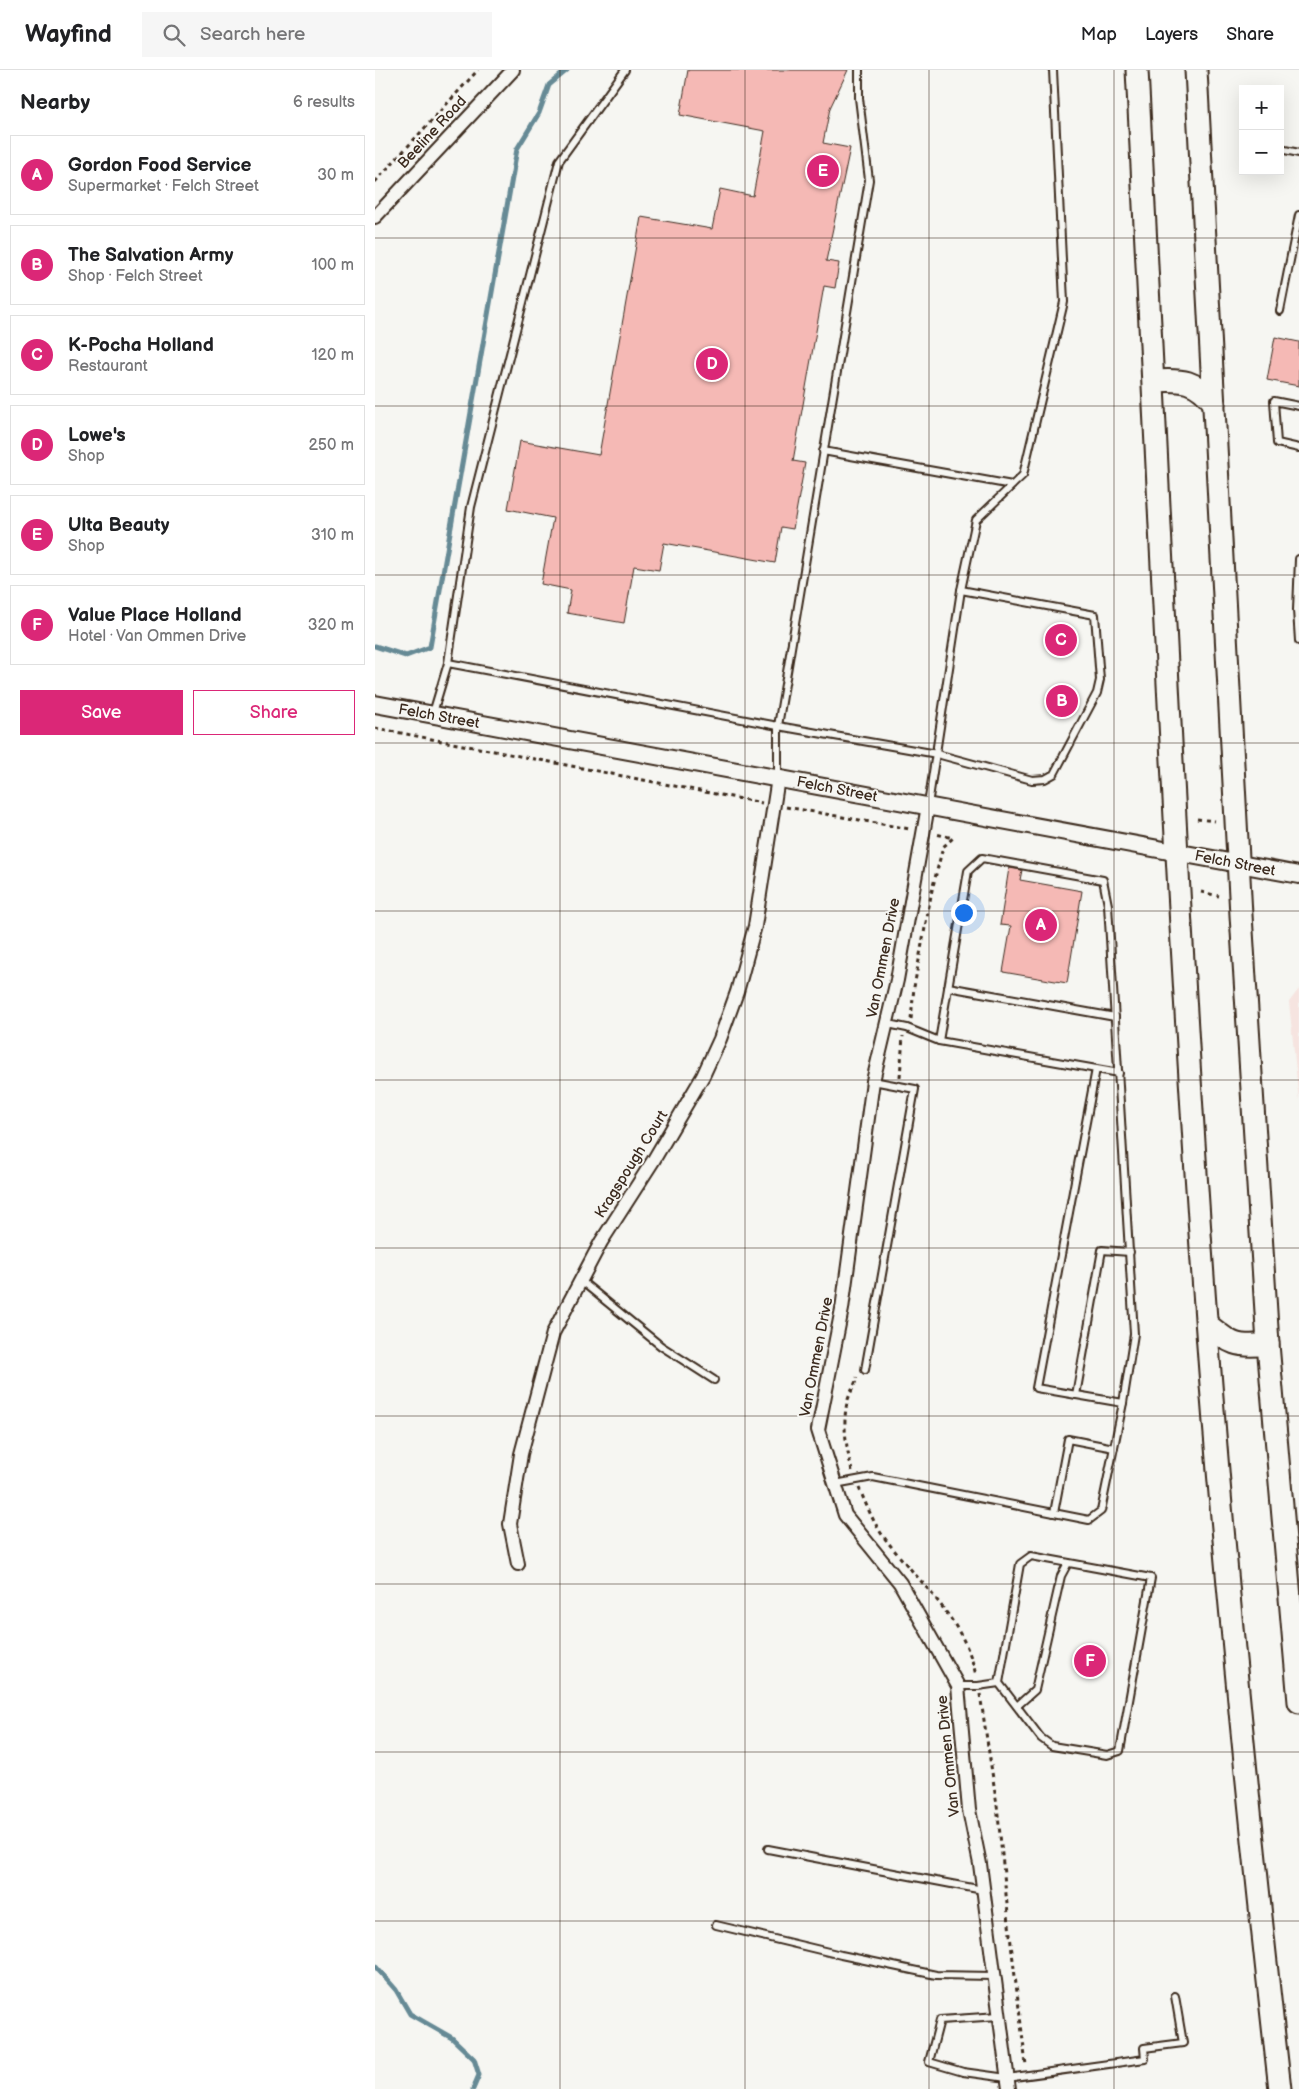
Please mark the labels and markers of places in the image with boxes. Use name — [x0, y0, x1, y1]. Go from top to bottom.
pin: E — [807, 152, 839, 190]
pin: D — [696, 345, 728, 383]
pin: C — [1045, 621, 1077, 659]
pin: B — [1046, 682, 1078, 720]
pin: A — [1025, 906, 1057, 944]
pin: F — [1074, 1642, 1106, 1680]

